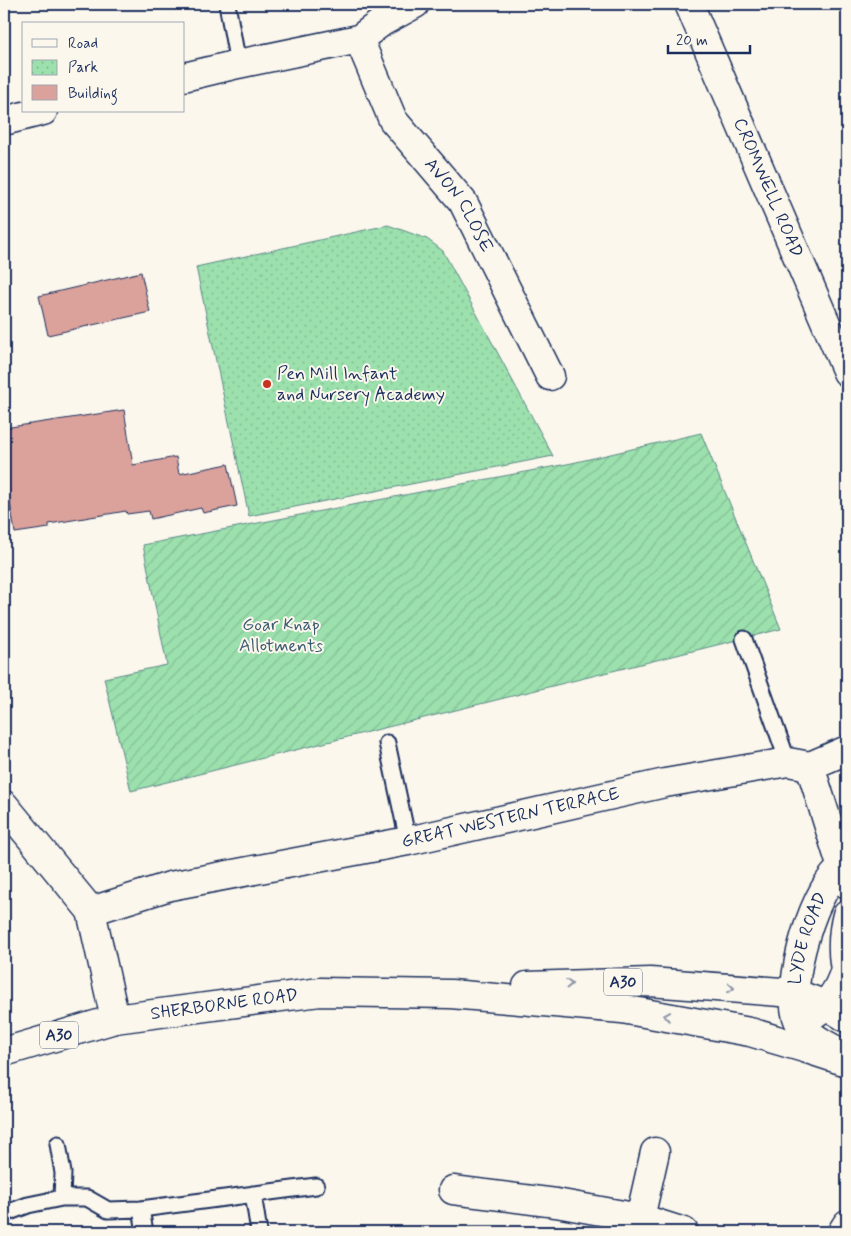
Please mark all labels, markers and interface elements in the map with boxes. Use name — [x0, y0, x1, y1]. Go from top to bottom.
legend — [22, 22, 185, 112]
scale bar — [668, 22, 751, 54]
text: 20 m — [676, 31, 708, 51]
text: Road — [68, 34, 98, 54]
text: Park — [68, 58, 98, 78]
text: Building — [68, 84, 118, 105]
street label: CROMWELL ROAD — [727, 114, 808, 261]
street label: AVON CLOSE — [419, 153, 498, 257]
place label: Pen Mill Infant and Nursery Academy — [277, 362, 445, 407]
marker: Pen Mill Infant and Nursery Academy — [261, 378, 273, 390]
park label: Goar Knap Allotments — [239, 613, 323, 658]
street label: GREAT WESTERN TERRACE — [399, 782, 622, 854]
street label: LYDE ROAD — [783, 888, 833, 986]
road number: A30 — [604, 969, 642, 996]
one-way arrow — [565, 979, 573, 990]
one-way arrow — [728, 982, 736, 993]
street label: SHERBORNE ROAD — [149, 983, 300, 1026]
one-way arrow — [663, 1012, 672, 1022]
road number: A30 — [40, 1022, 78, 1048]

